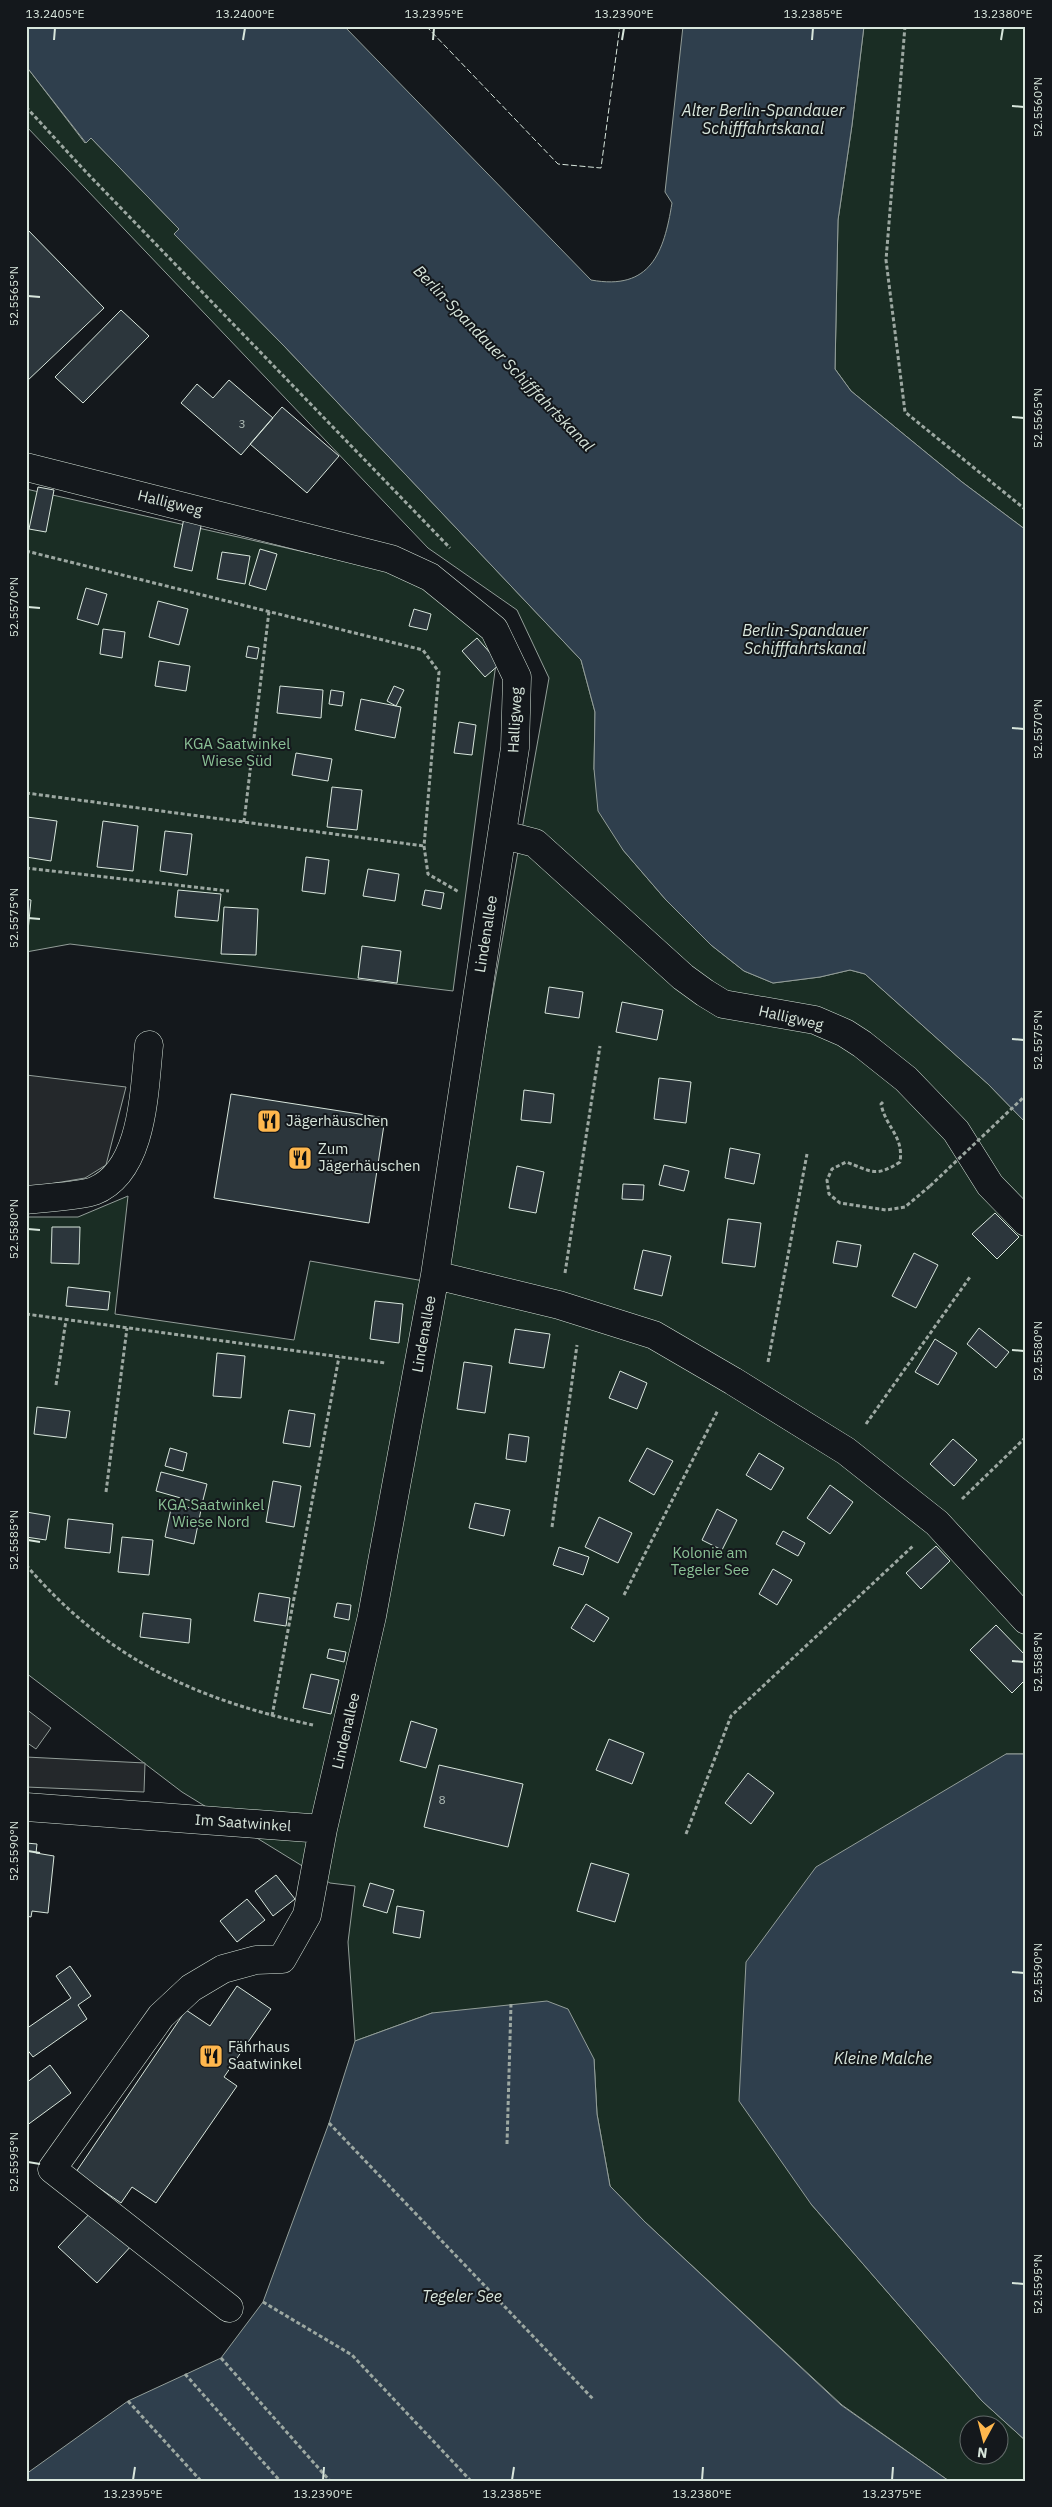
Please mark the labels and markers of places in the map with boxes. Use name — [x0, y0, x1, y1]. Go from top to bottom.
restaurant icon: Jägerhäuschen — [256, 1108, 282, 1134]
place label: Jägerhäuschen — [286, 1111, 388, 1130]
place label: Zum Jägerhäuschen — [318, 1139, 420, 1175]
restaurant icon: Zum Jägerhäuschen — [287, 1145, 313, 1171]
place label: Fährhaus Saatwinkel — [228, 2037, 302, 2073]
restaurant icon: Fährhaus Saatwinkel — [198, 2043, 224, 2069]

